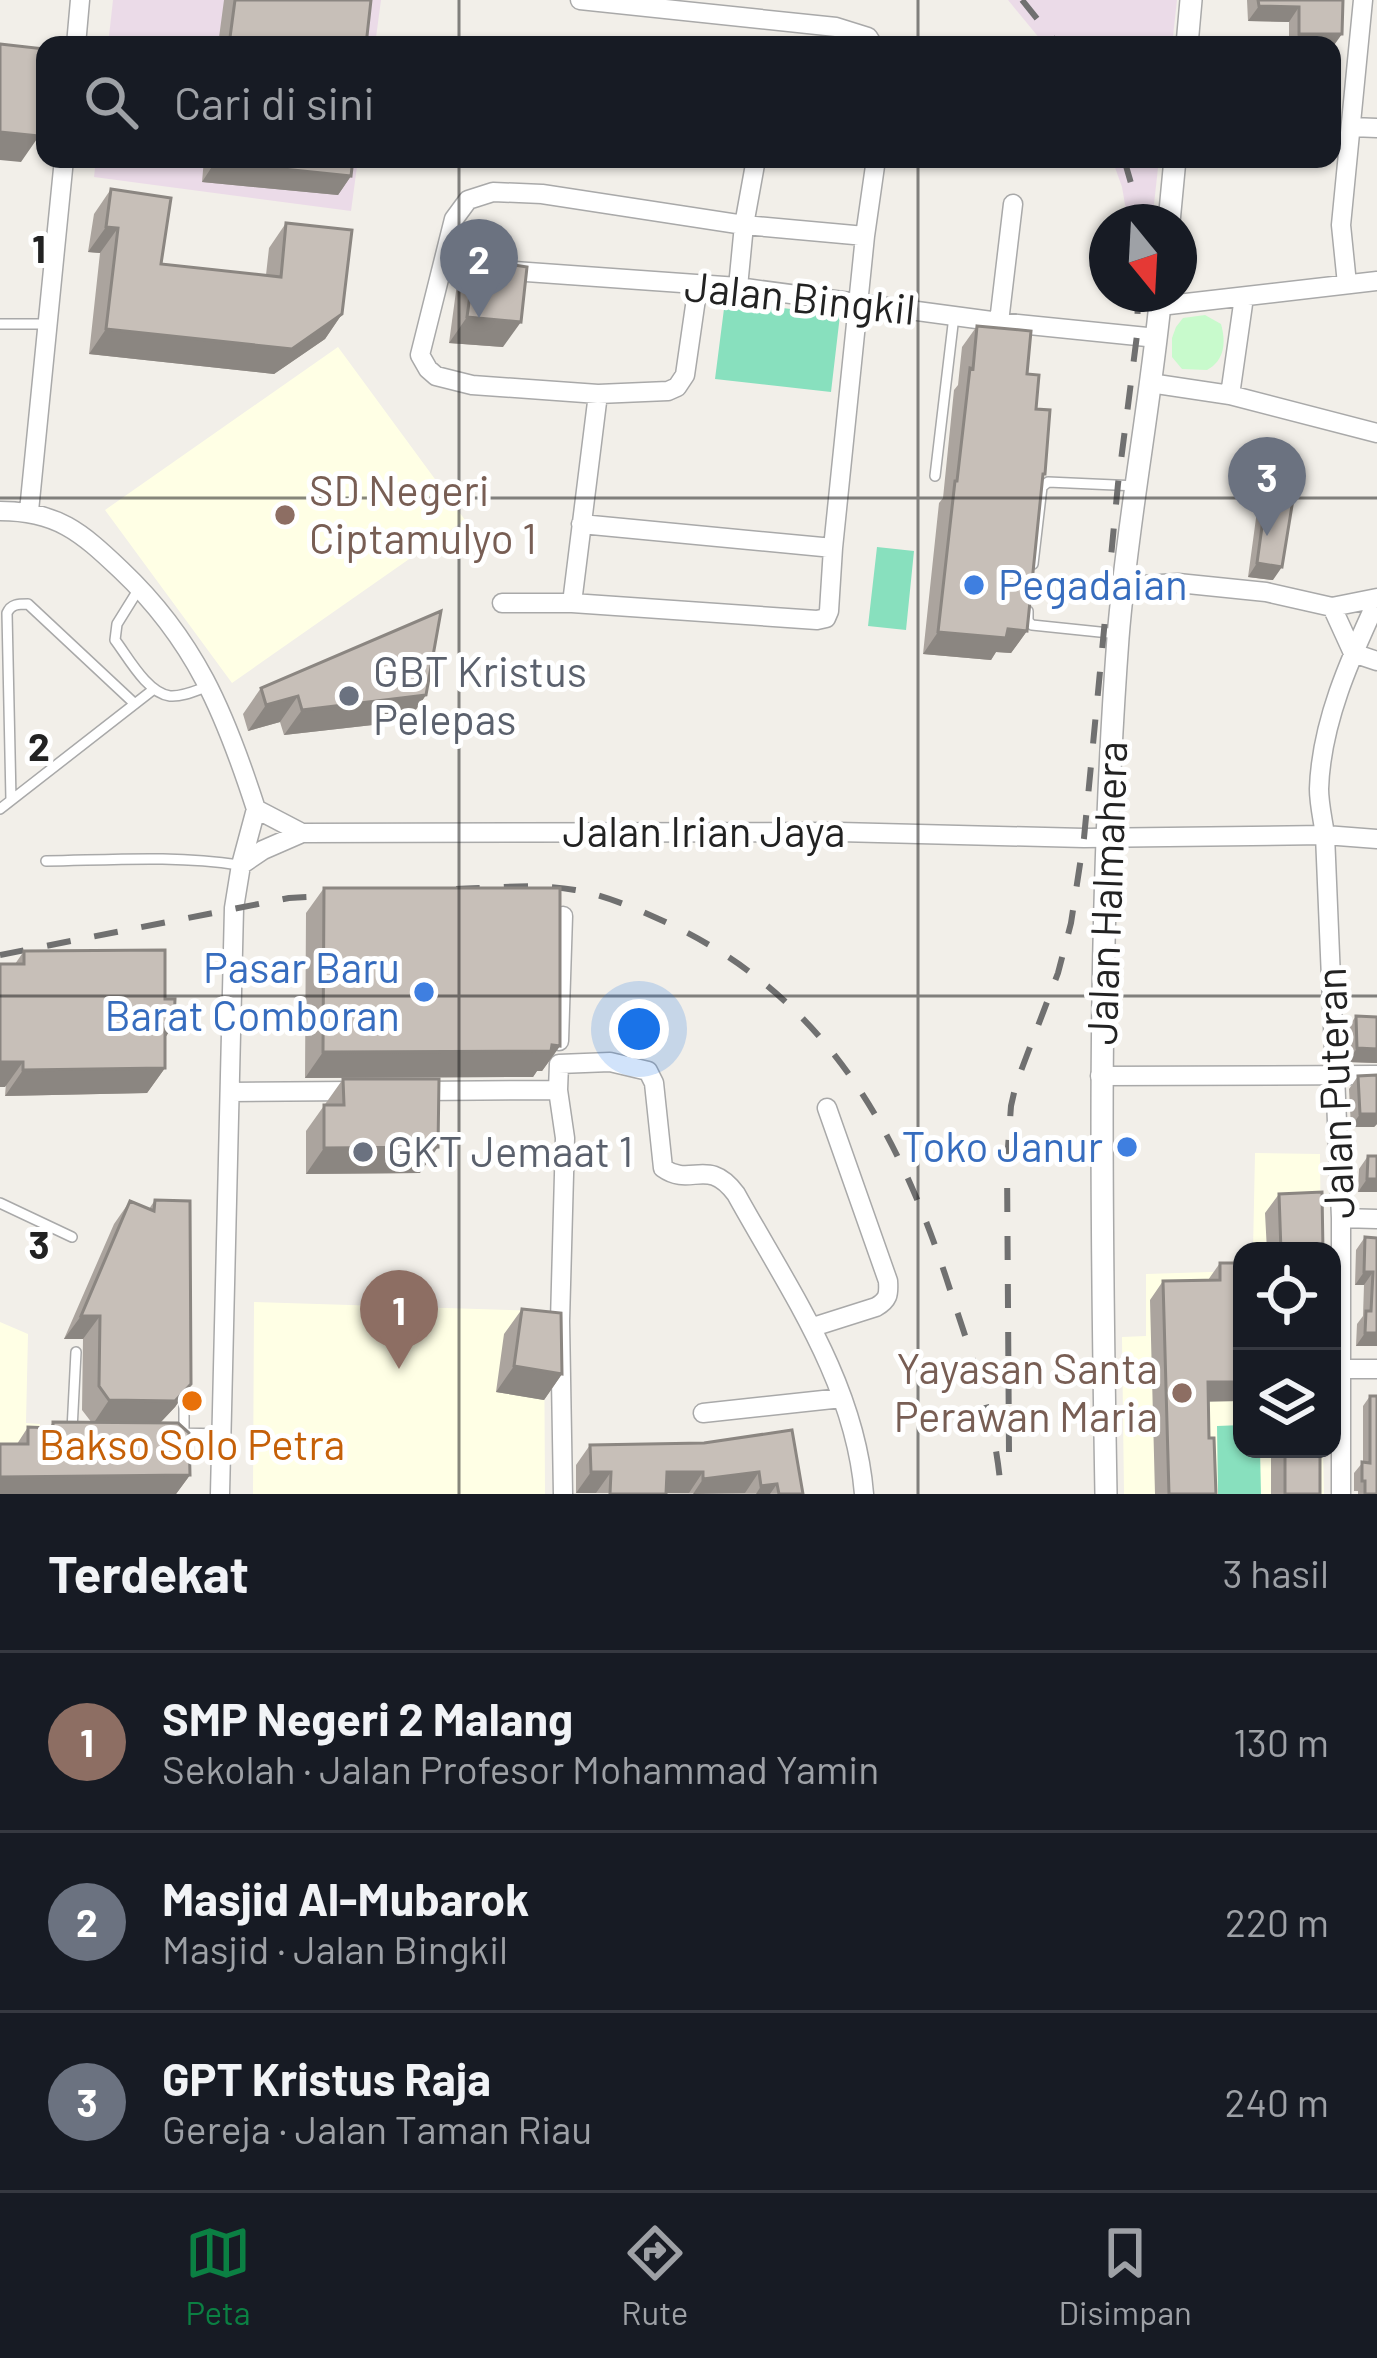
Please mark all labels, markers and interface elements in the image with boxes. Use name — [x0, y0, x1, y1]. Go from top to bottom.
search box — [36, 36, 1341, 168]
icon: search — [78, 69, 144, 135]
text: Cari di sini — [174, 75, 375, 129]
north arrow — [1089, 204, 1197, 312]
pin: 2 — [440, 219, 518, 318]
text: 1 — [32, 224, 46, 271]
street label: Jalan Bingkil — [682, 259, 918, 334]
pin: 3 — [1228, 437, 1306, 536]
place label: SD Negeri Ciptamulyo 1 — [309, 464, 537, 563]
marker: SD Negeri Ciptamulyo 1 — [272, 502, 298, 528]
place label: Pegadaian — [998, 558, 1188, 609]
marker: Pegadaian — [961, 572, 987, 598]
place label: GBT Kristus Pelepas — [373, 645, 587, 744]
marker: GBT Kristus Pelepas — [336, 683, 362, 709]
text: 2 — [28, 722, 50, 769]
street label: Jalan Halmahera — [1075, 740, 1135, 1046]
street label: Jalan Irian Jaya — [562, 805, 846, 856]
place label: Pasar Baru Barat Comboran — [104, 941, 400, 1039]
street label: Jalan Puteran — [1304, 966, 1362, 1220]
marker: Pasar Baru Barat Comboran — [411, 979, 437, 1005]
your location — [609, 999, 669, 1059]
place label: Toko Janur — [901, 1120, 1103, 1170]
place label: GKT Jemaat 1 — [387, 1125, 633, 1175]
marker: Toko Janur — [1114, 1134, 1140, 1160]
marker: GKT Jemaat 1 — [350, 1139, 376, 1165]
text: 3 — [28, 1220, 50, 1267]
map controls — [1233, 1242, 1341, 1458]
button: locate — [1233, 1242, 1341, 1350]
pin: 1 — [360, 1270, 438, 1369]
place label: Yayasan Santa Perawan Maria — [894, 1342, 1158, 1440]
button: layers — [1233, 1350, 1341, 1458]
marker: Yayasan Santa Perawan Maria — [1169, 1380, 1195, 1406]
marker: Bakso Solo Petra — [179, 1388, 205, 1414]
place label: Bakso Solo Petra — [39, 1418, 345, 1468]
text: Terdekat — [48, 1542, 249, 1603]
text: 3 hasil — [1222, 1549, 1329, 1596]
text: SMP Negeri 2 Malang — [162, 1691, 573, 1745]
text: 1 — [80, 1718, 94, 1765]
text: 130 m — [1233, 1718, 1329, 1765]
text: Sekolah · Jalan Profesor Mohammad Yamin — [162, 1745, 879, 1792]
text: Masjid Al-Mubarok — [162, 1871, 529, 1925]
text: 2 — [76, 1898, 98, 1945]
text: 220 m — [1225, 1898, 1329, 1945]
text: Masjid · Jalan Bingkil — [162, 1925, 508, 1972]
text: GPT Kristus Raja — [162, 2051, 491, 2105]
text: 3 — [76, 2078, 98, 2125]
text: 240 m — [1225, 2078, 1329, 2125]
text: Gereja · Jalan Taman Riau — [162, 2105, 592, 2152]
tab: Peta — [185, 2220, 251, 2332]
tab: Rute — [621, 2220, 688, 2332]
tab: Disimpan — [1059, 2220, 1192, 2332]

